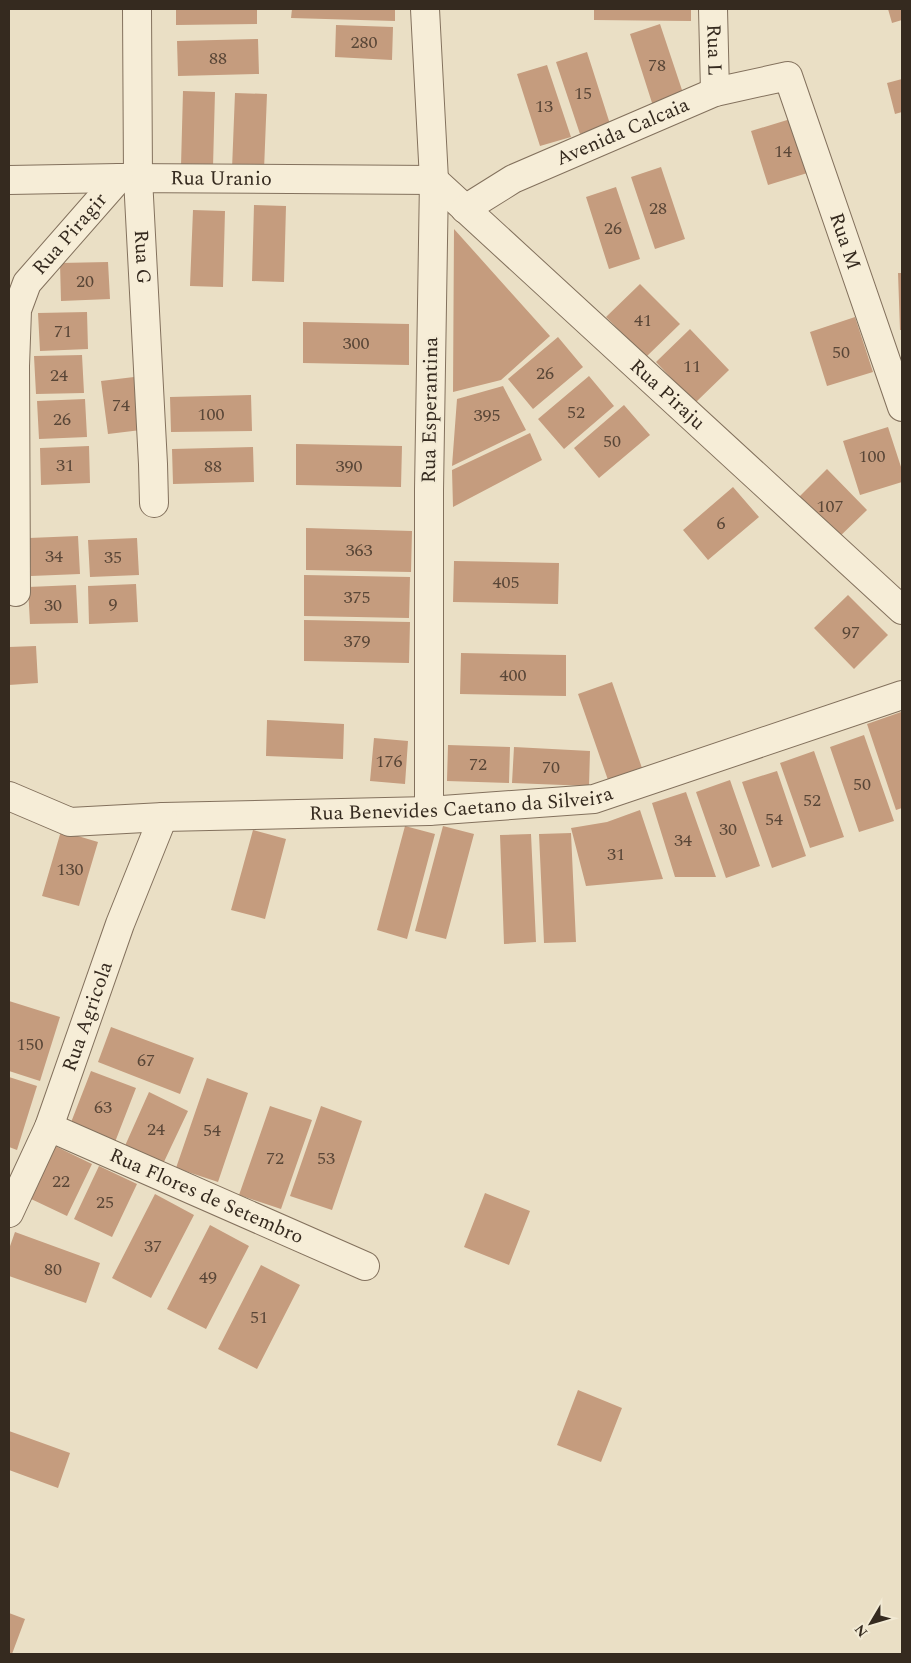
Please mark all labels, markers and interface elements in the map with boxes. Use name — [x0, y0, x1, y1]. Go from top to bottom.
street label: Rua L — [698, 24, 730, 76]
house number: 280 — [351, 29, 378, 56]
house number: 88 — [209, 45, 227, 72]
house number: 78 — [648, 52, 666, 79]
house number: 15 — [574, 80, 592, 107]
street label: Avenida Calcaia — [551, 90, 694, 174]
house number: 13 — [535, 93, 553, 120]
house number: 14 — [774, 138, 792, 165]
street label: Rua Uranio — [170, 163, 272, 194]
street label: Rua Piragir — [25, 186, 115, 282]
house number: 28 — [649, 195, 667, 222]
street label: Rua M — [821, 209, 869, 274]
house number: 26 — [604, 215, 622, 242]
street label: Rua G — [126, 229, 159, 285]
house number: 20 — [76, 268, 94, 295]
house number: 41 — [634, 307, 652, 334]
house number: 71 — [54, 318, 72, 345]
house number: 300 — [343, 330, 370, 357]
street label: Rua Esperantina — [414, 336, 446, 483]
house number: 50 — [832, 339, 850, 366]
street label: Rua Piraju — [623, 352, 712, 437]
house number: 11 — [683, 353, 701, 380]
house number: 26 — [536, 360, 554, 387]
house number: 24 — [50, 362, 68, 389]
house number: 74 — [112, 392, 130, 419]
house number: 52 — [567, 399, 585, 426]
house number: 100 — [198, 401, 225, 428]
house number: 395 — [474, 402, 501, 429]
house number: 26 — [53, 406, 71, 433]
house number: 50 — [603, 428, 621, 455]
house number: 100 — [859, 443, 886, 470]
house number: 31 — [56, 452, 74, 479]
house number: 88 — [204, 453, 222, 480]
house number: 390 — [336, 453, 363, 480]
house number: 107 — [817, 493, 844, 520]
house number: 6 — [717, 510, 726, 537]
house number: 363 — [346, 537, 373, 564]
house number: 34 — [45, 543, 63, 570]
house number: 35 — [104, 544, 122, 571]
house number: 405 — [493, 569, 520, 596]
house number: 375 — [344, 584, 371, 611]
house number: 9 — [109, 591, 118, 618]
house number: 30 — [44, 592, 62, 619]
house number: 97 — [842, 619, 860, 646]
house number: 379 — [344, 628, 371, 655]
house number: 400 — [500, 662, 527, 689]
house number: 176 — [376, 748, 403, 775]
house number: 72 — [469, 751, 487, 778]
house number: 70 — [542, 754, 560, 781]
house number: 50 — [853, 771, 871, 798]
street label: Rua Benevides Caetano da Silveira — [309, 779, 617, 829]
house number: 52 — [803, 787, 821, 814]
house number: 54 — [765, 806, 783, 833]
house number: 30 — [719, 816, 737, 843]
house number: 34 — [674, 827, 692, 854]
house number: 31 — [607, 841, 625, 868]
house number: 130 — [57, 856, 84, 883]
street label: Rua Agricola — [55, 957, 121, 1076]
house number: 150 — [17, 1031, 44, 1058]
house number: 67 — [137, 1047, 155, 1074]
house number: 63 — [94, 1094, 112, 1121]
house number: 24 — [147, 1116, 165, 1143]
house number: 54 — [203, 1117, 221, 1144]
street label: Rua Flores de Setembro — [105, 1140, 308, 1252]
house number: 72 — [266, 1145, 284, 1172]
house number: 53 — [317, 1145, 335, 1172]
house number: 22 — [52, 1168, 70, 1195]
house number: 25 — [96, 1189, 114, 1216]
house number: 37 — [144, 1233, 162, 1260]
house number: 80 — [44, 1256, 62, 1283]
house number: 49 — [199, 1264, 217, 1291]
house number: 51 — [250, 1304, 268, 1331]
north arrow — [846, 1598, 896, 1648]
text: N — [849, 1620, 873, 1642]

